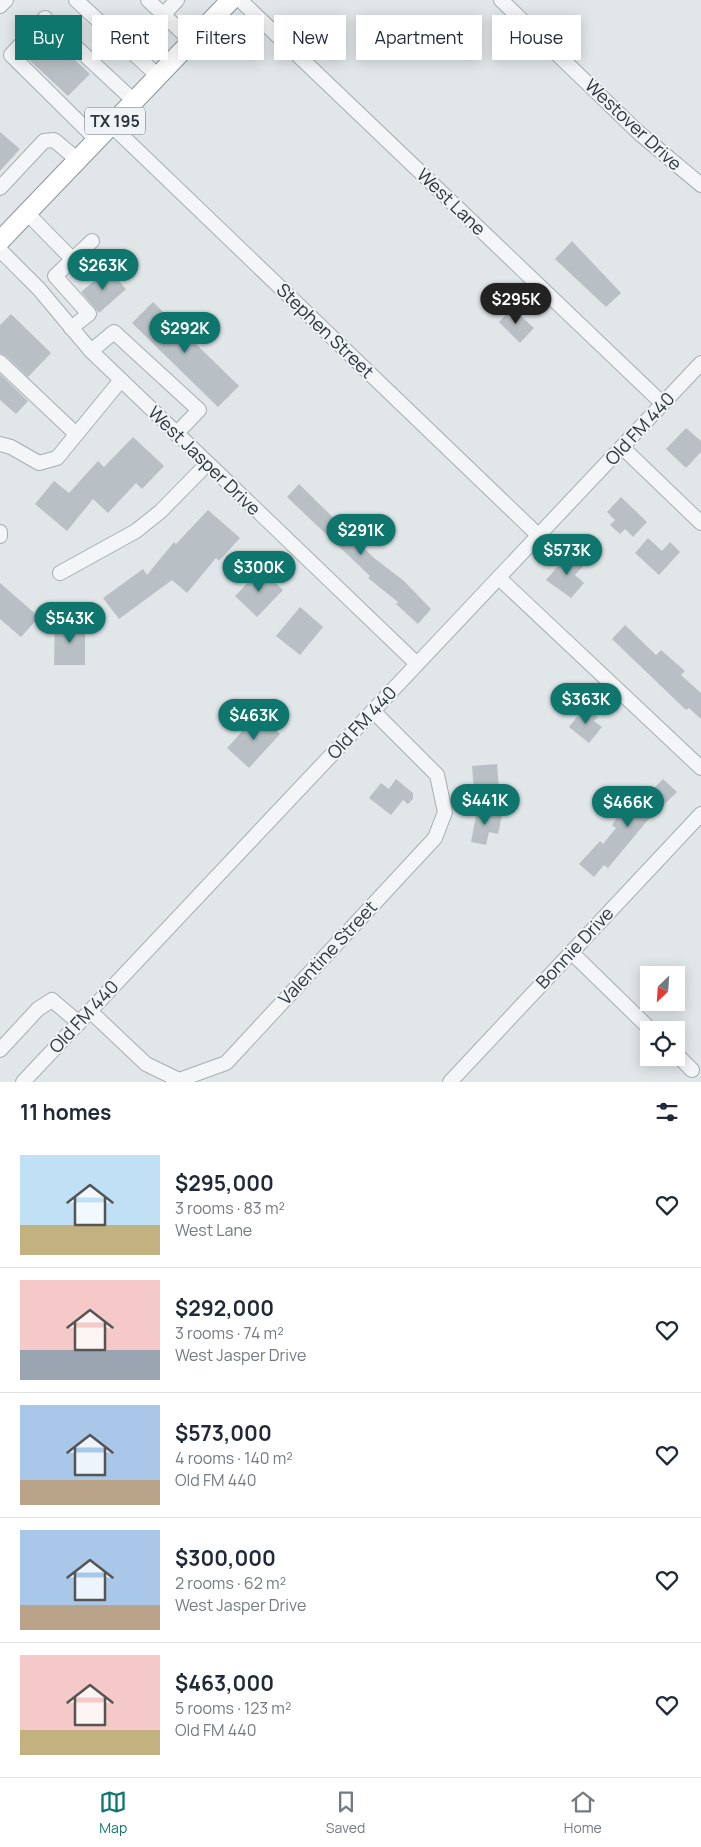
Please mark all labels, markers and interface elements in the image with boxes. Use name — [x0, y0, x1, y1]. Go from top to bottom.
chip: Buy — [15, 15, 82, 60]
chip: Rent — [92, 15, 168, 60]
chip: Filters — [178, 15, 264, 60]
chip: New — [274, 15, 346, 60]
chip: Apartment — [356, 15, 482, 60]
chip: House — [492, 15, 581, 60]
street label: Westover Drive — [580, 73, 687, 175]
road number: TX 195 — [85, 108, 145, 134]
street label: West Lane — [412, 162, 491, 240]
pin: $263K — [68, 248, 138, 291]
text: $263K — [78, 254, 128, 276]
street label: Stephen Street — [272, 278, 380, 383]
pin: $295K — [481, 282, 551, 325]
text: $295K — [491, 288, 541, 310]
pin: $292K — [150, 312, 220, 354]
text: $292K — [160, 317, 210, 339]
street label: Old FM 440 — [599, 387, 679, 470]
street label: West Jasper Drive — [143, 400, 266, 520]
pin: $291K — [326, 514, 396, 556]
text: $291K — [338, 519, 384, 541]
pin: $573K — [532, 534, 602, 576]
text: $573K — [543, 539, 591, 561]
pin: $300K — [224, 550, 294, 593]
text: $300K — [234, 556, 284, 578]
pin: $543K — [35, 602, 105, 644]
text: $543K — [46, 607, 94, 629]
street label: Old FM 440 — [321, 681, 401, 764]
pin: $363K — [551, 682, 621, 725]
text: $363K — [562, 688, 610, 710]
pin: $463K — [219, 698, 289, 741]
text: $463K — [229, 704, 279, 726]
pin: $441K — [450, 784, 520, 826]
pin: $466K — [593, 786, 663, 828]
text: $441K — [462, 789, 508, 811]
text: $466K — [603, 791, 653, 813]
street label: Valentine Street — [273, 895, 382, 1010]
street label: Bonnie Drive — [530, 901, 618, 993]
north arrow — [640, 966, 685, 1011]
map controls — [640, 966, 685, 1066]
street label: Old FM 440 — [43, 975, 123, 1058]
button: locate — [640, 1021, 685, 1066]
text: 11 homes — [20, 1098, 111, 1126]
icon: filters — [653, 1098, 681, 1126]
text: $295,000 — [175, 1169, 274, 1197]
icon: home — [60, 1175, 120, 1235]
icon: heart — [653, 1191, 681, 1219]
text: 3 rooms · 83 m² — [175, 1197, 285, 1219]
text: West Lane — [175, 1219, 252, 1241]
text: $292,000 — [175, 1294, 274, 1322]
icon: home — [60, 1300, 120, 1360]
icon: heart — [653, 1316, 681, 1344]
text: 3 rooms · 74 m² — [175, 1322, 284, 1344]
text: West Jasper Drive — [175, 1344, 306, 1366]
text: $573,000 — [175, 1419, 272, 1447]
icon: home — [60, 1425, 120, 1485]
icon: heart — [653, 1441, 681, 1469]
text: 4 rooms · 140 m² — [175, 1447, 293, 1469]
text: Old FM 440 — [175, 1469, 256, 1491]
text: $300,000 — [175, 1544, 276, 1572]
icon: home — [60, 1550, 120, 1610]
icon: heart — [653, 1566, 681, 1594]
text: 2 rooms · 62 m² — [175, 1572, 286, 1594]
text: West Jasper Drive — [175, 1594, 306, 1616]
text: $463,000 — [175, 1669, 274, 1697]
icon: home — [60, 1675, 120, 1735]
icon: heart — [653, 1691, 681, 1719]
text: 5 rooms · 123 m² — [175, 1697, 291, 1719]
text: Old FM 440 — [175, 1719, 256, 1741]
tab: Map — [99, 1788, 127, 1837]
tab: Saved — [326, 1788, 365, 1837]
tab: Home — [564, 1788, 602, 1837]

